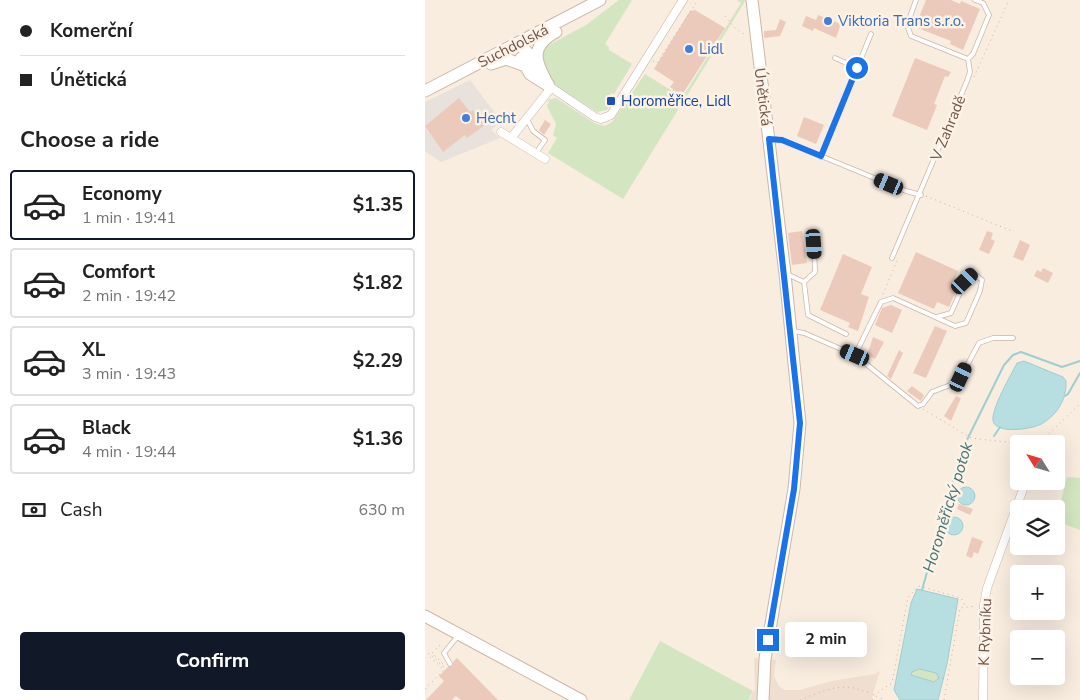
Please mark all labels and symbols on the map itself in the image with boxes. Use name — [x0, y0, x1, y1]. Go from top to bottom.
place label: Viktoria Trans s.r.o. — [837, 11, 964, 31]
marker: Viktoria Trans s.r.o. — [822, 15, 834, 27]
street label: Suchdolská — [474, 20, 552, 72]
place label: Lidl — [699, 39, 724, 59]
marker: Lidl — [683, 43, 695, 55]
route start — [846, 57, 868, 79]
street label: Únětická — [750, 67, 777, 127]
place label: Horoměřice, Lidl — [621, 91, 731, 111]
street label: V Zahradě — [925, 92, 970, 165]
marker: Horoměřice, Lidl — [605, 95, 617, 107]
place label: Hecht — [476, 108, 517, 128]
marker: Hecht — [460, 112, 472, 124]
car — [872, 171, 905, 197]
car — [805, 229, 822, 259]
car — [948, 265, 981, 297]
car — [838, 342, 871, 368]
car — [947, 360, 974, 394]
north arrow — [1010, 435, 1065, 490]
water label: Horoměřický potok — [918, 438, 979, 575]
street label: K Rybníku — [974, 598, 996, 666]
callout: 2 min — [785, 622, 868, 658]
route end — [757, 629, 779, 651]

